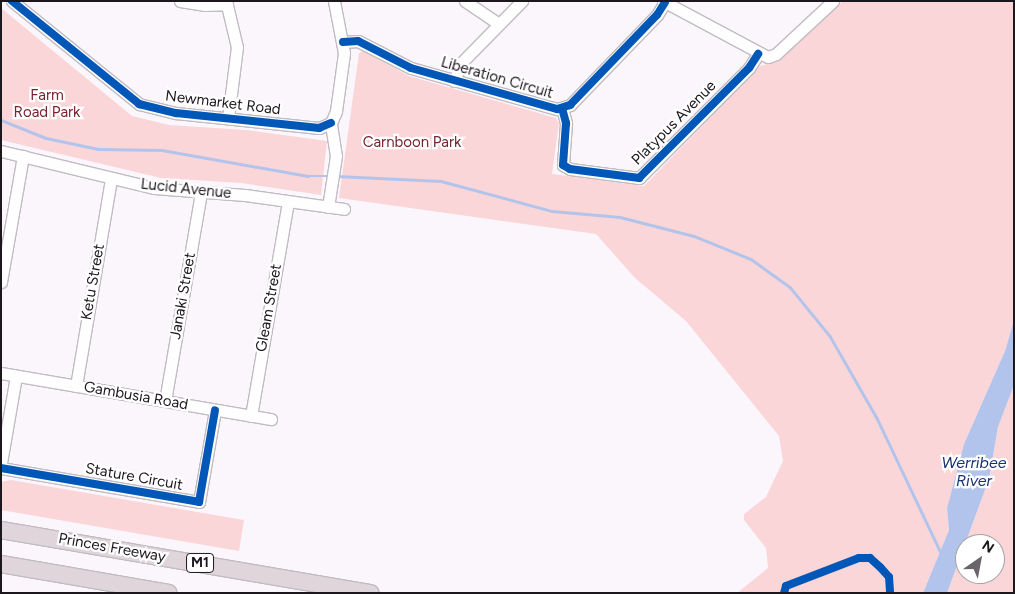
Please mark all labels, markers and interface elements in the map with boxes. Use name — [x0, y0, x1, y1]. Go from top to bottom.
street label: Liberation Circuit — [439, 53, 555, 103]
street label: Platypus Avenue — [628, 77, 720, 169]
park label: Farm Road Park — [14, 86, 80, 121]
street label: Newmarket Road — [164, 87, 282, 119]
park label: Carnboon Park — [363, 134, 461, 152]
street label: Lucid Avenue — [140, 175, 232, 203]
street label: Ketu Street — [77, 243, 109, 321]
street label: Janaki Street — [167, 251, 199, 341]
street label: Gleam Street — [252, 263, 286, 353]
street label: Gambusia Road — [83, 378, 189, 414]
water label: Werribee River — [942, 453, 1006, 491]
street label: Stature Circuit — [84, 460, 184, 494]
street label: Princes Freeway — [57, 530, 167, 566]
north arrow — [955, 534, 1005, 584]
text: N — [979, 537, 997, 557]
road number: M1 — [185, 552, 215, 574]

